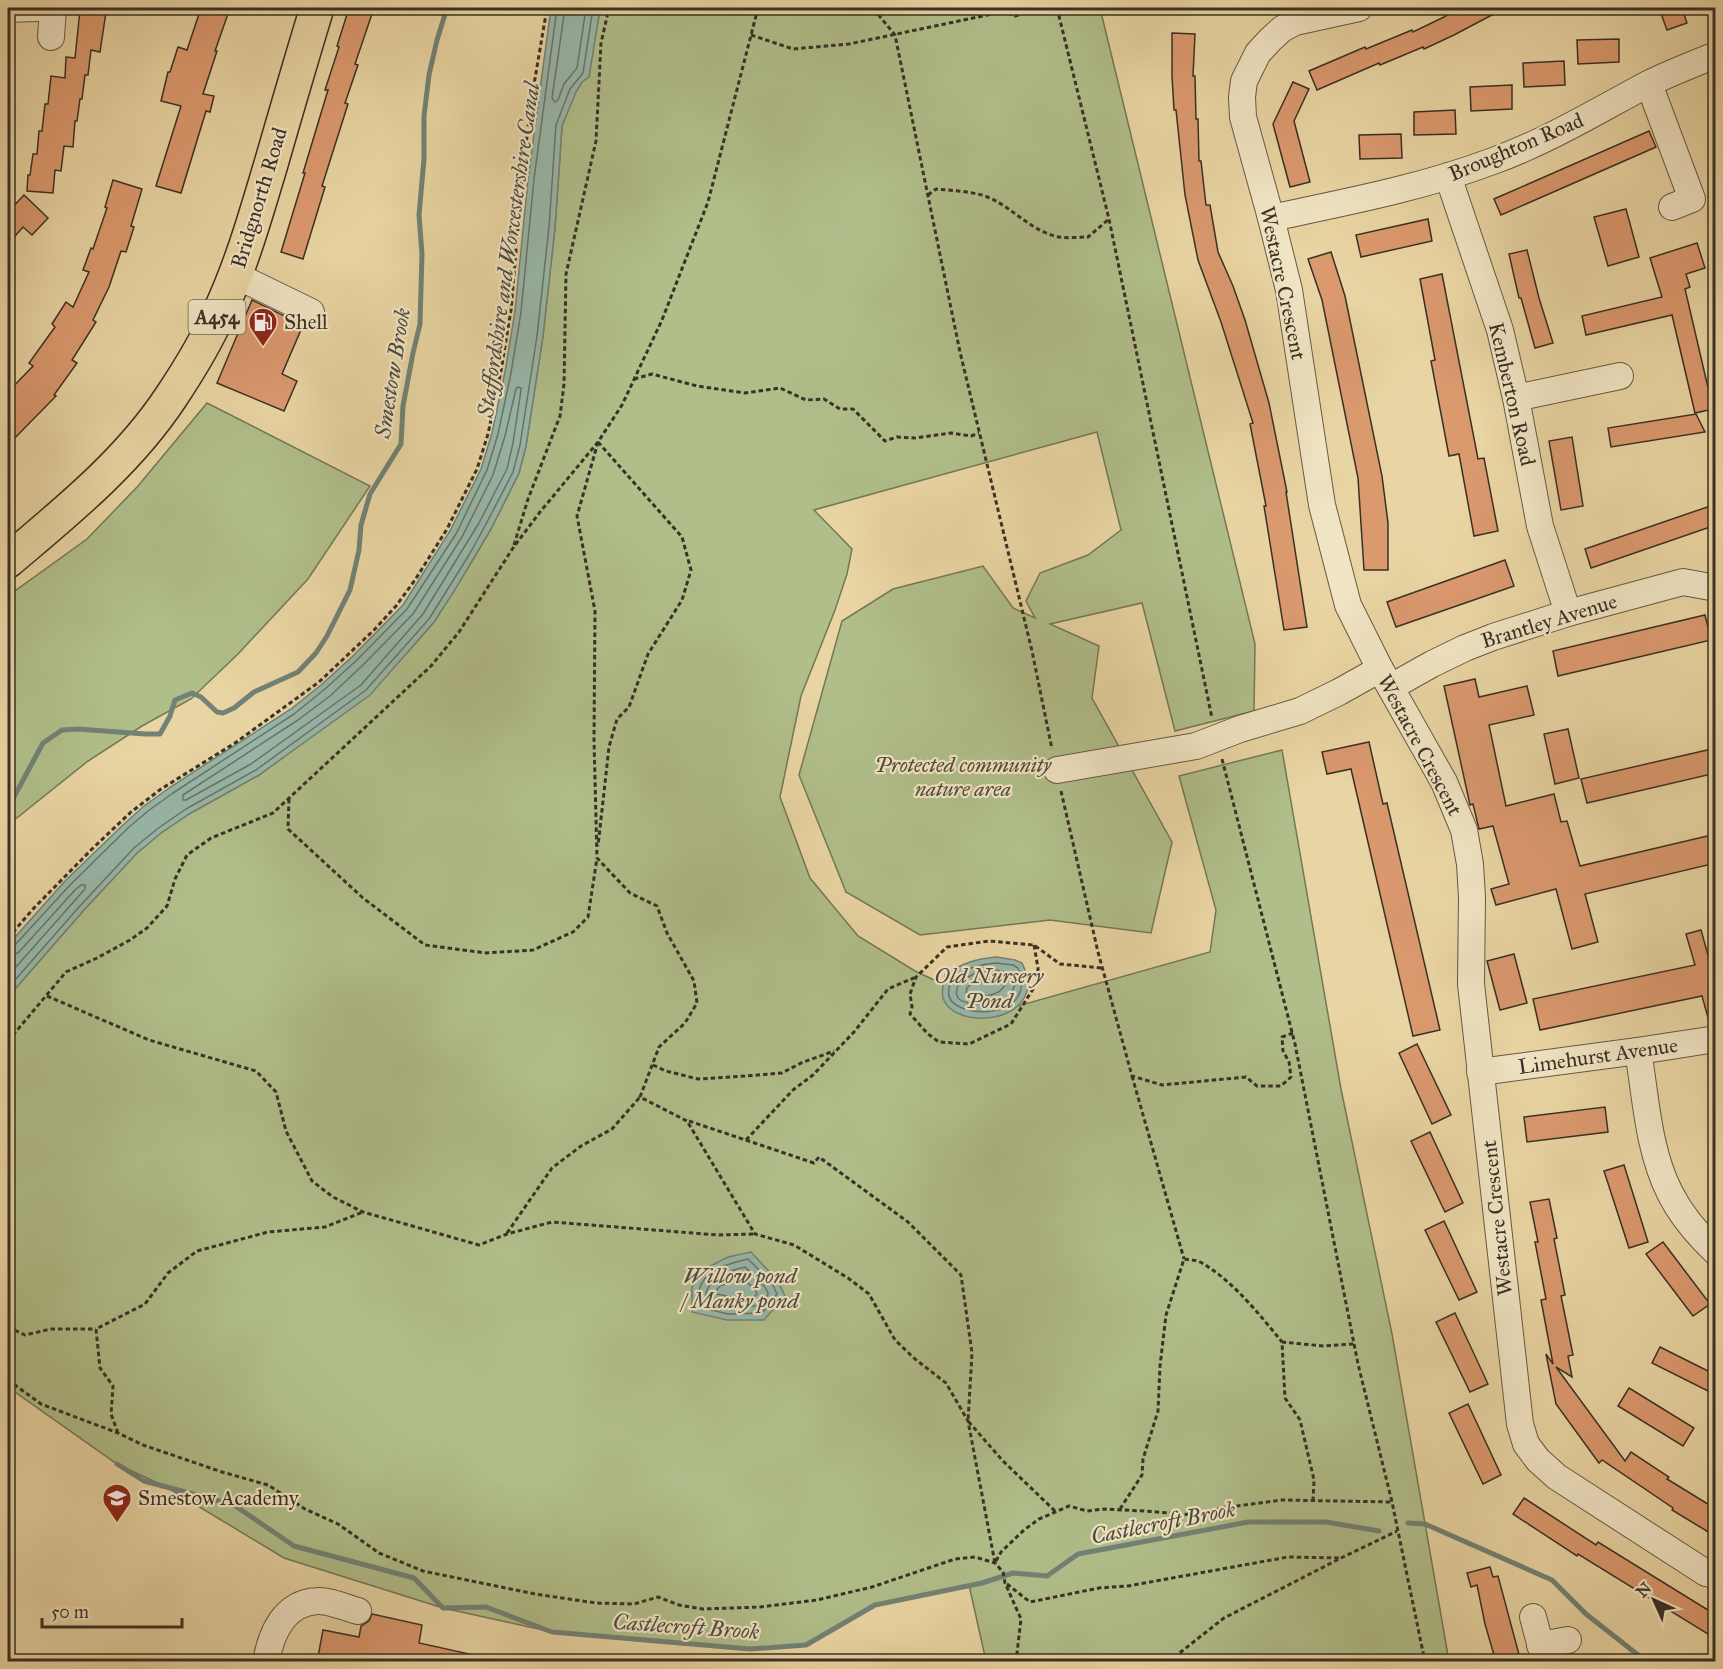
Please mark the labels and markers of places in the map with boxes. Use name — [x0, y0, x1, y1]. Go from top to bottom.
fuel station icon: Shell — [247, 306, 279, 348]
place label: Shell — [284, 309, 328, 335]
school or university icon: Smestow Academy — [101, 1482, 133, 1524]
place label: Smestow Academy — [138, 1485, 300, 1511]

